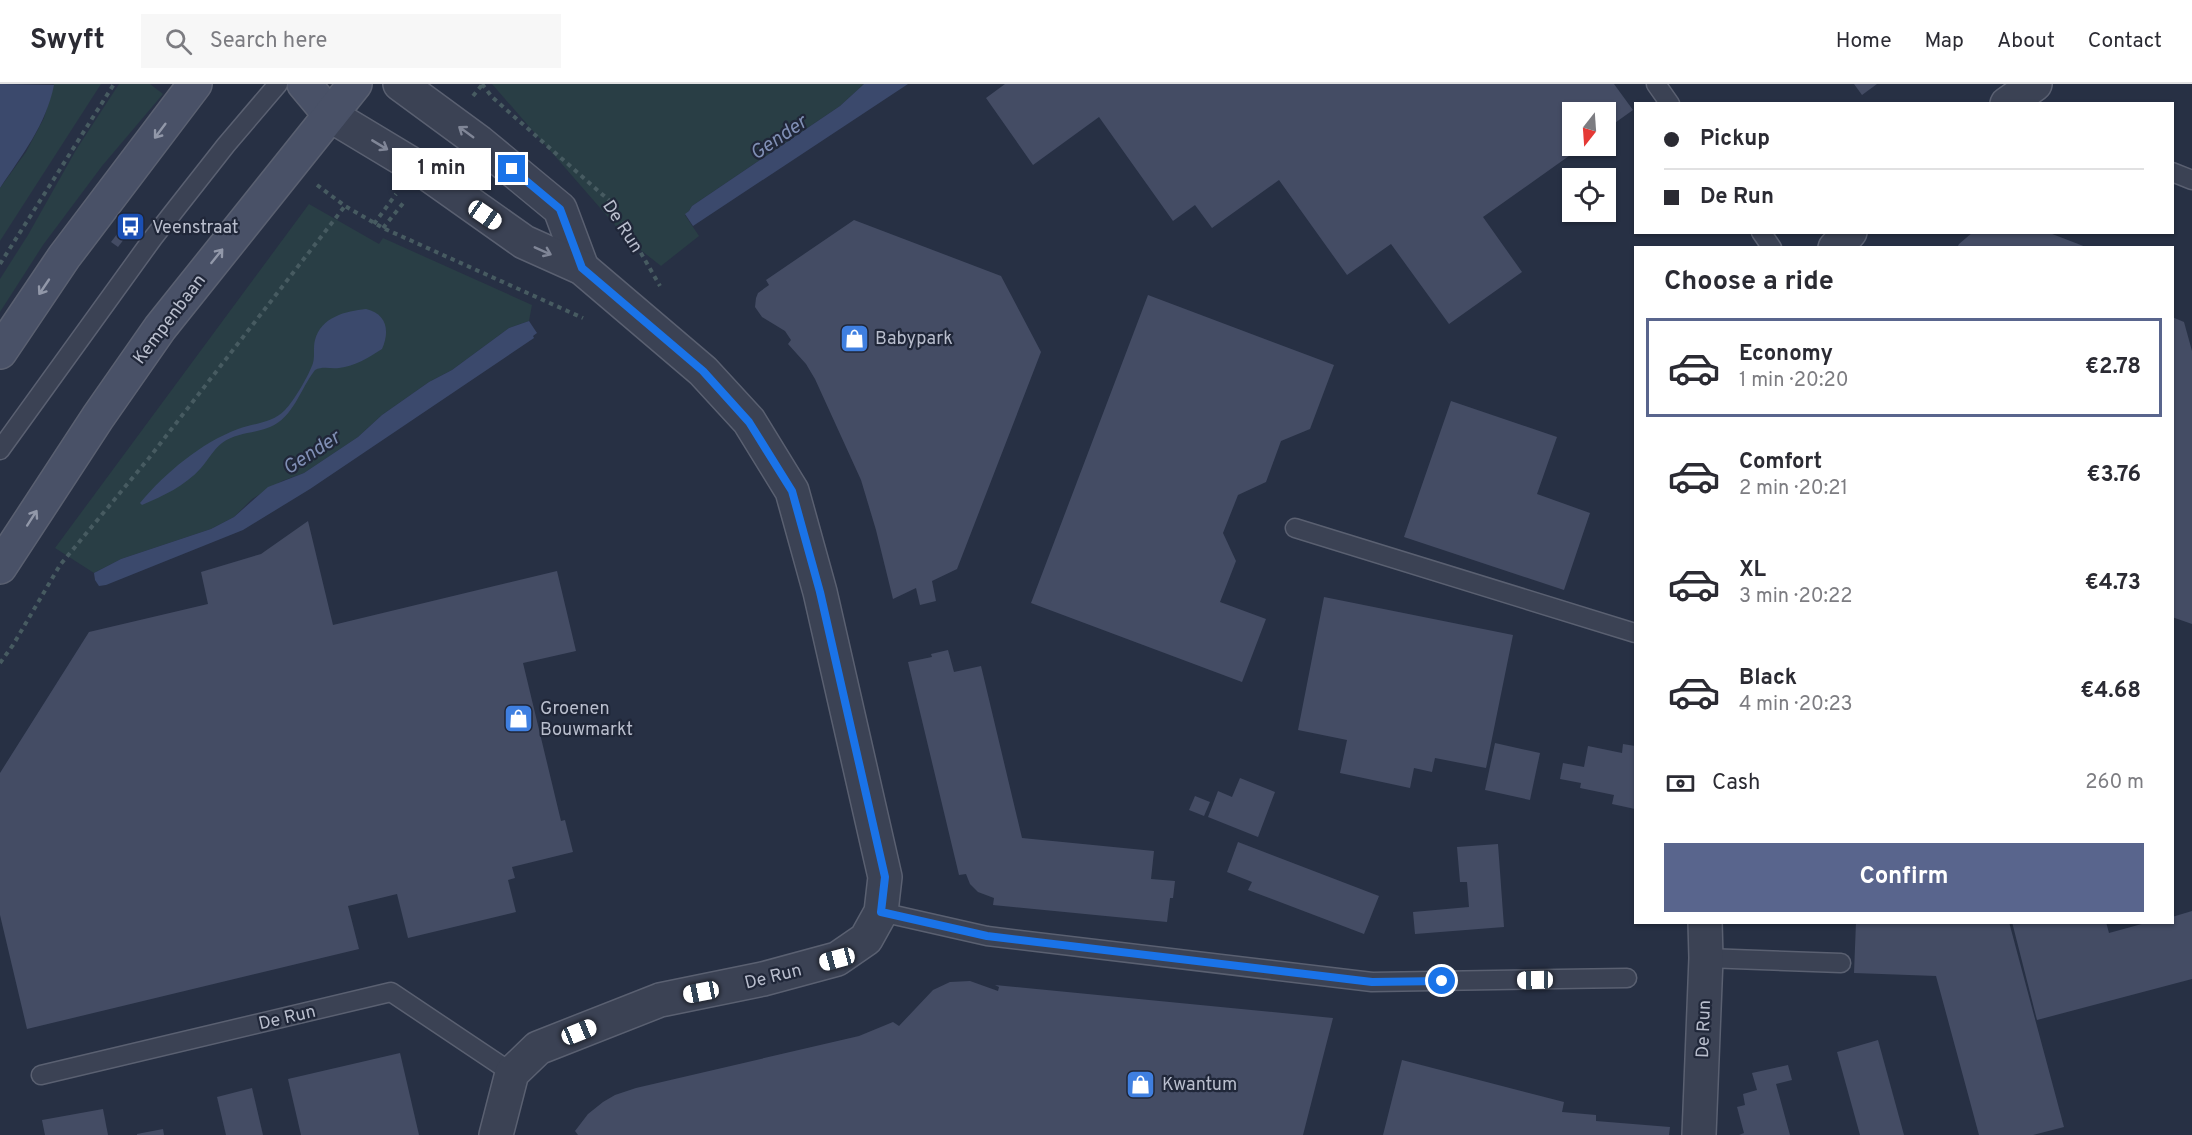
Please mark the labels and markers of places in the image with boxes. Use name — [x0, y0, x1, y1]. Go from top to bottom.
bus stop icon: Veenstraat — [115, 211, 147, 243]
place label: Veenstraat — [152, 217, 239, 240]
shop icon: Babypark — [838, 322, 870, 354]
place label: Babypark — [875, 328, 953, 351]
place label: Groenen Bouwmarkt — [540, 698, 633, 742]
shop icon: Groenen Bouwmarkt — [503, 702, 535, 734]
shop icon: Kwantum — [1125, 1068, 1157, 1100]
place label: Kwantum — [1162, 1074, 1237, 1097]

